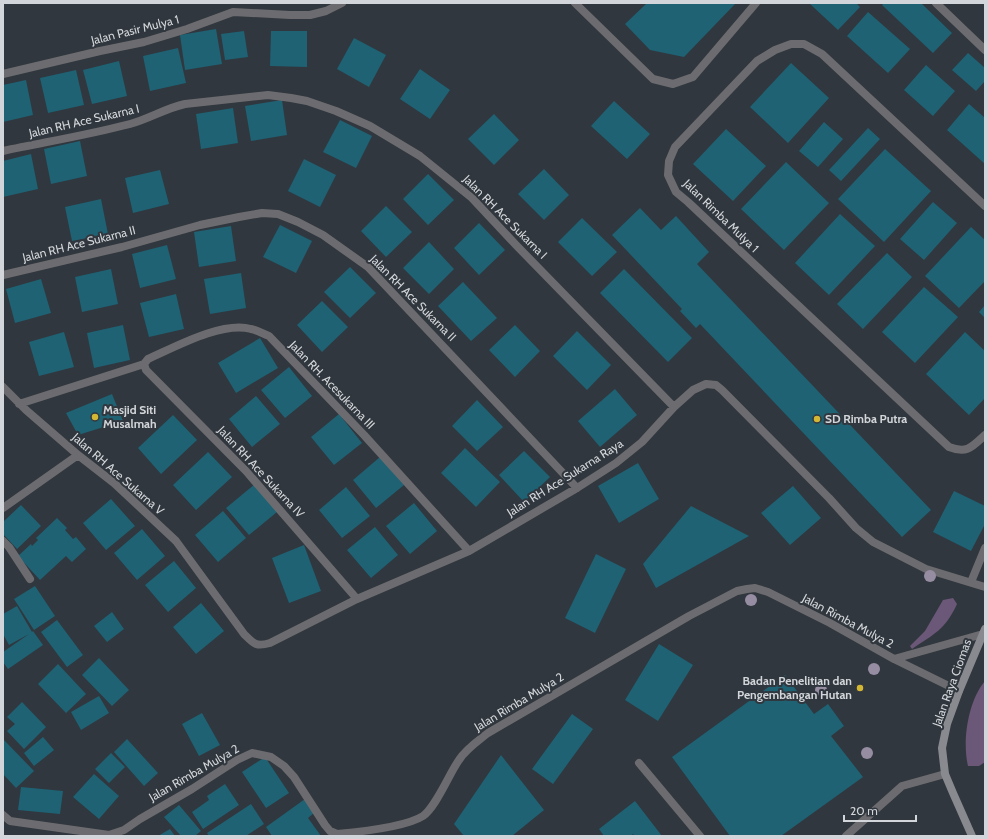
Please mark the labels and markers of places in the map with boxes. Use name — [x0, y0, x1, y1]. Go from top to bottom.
place label: Masjid Siti Musalmah — [103, 402, 157, 431]
place label: SD Rimba Putra — [825, 411, 907, 426]
marker: Masjid Siti Musalmah — [90, 412, 100, 422]
marker: SD Rimba Putra — [812, 414, 822, 424]
place label: Badan Penelitian dan Pengembangan Hutan — [737, 673, 852, 702]
marker: Badan Penelitian dan Pengembangan Hutan — [855, 683, 865, 693]

